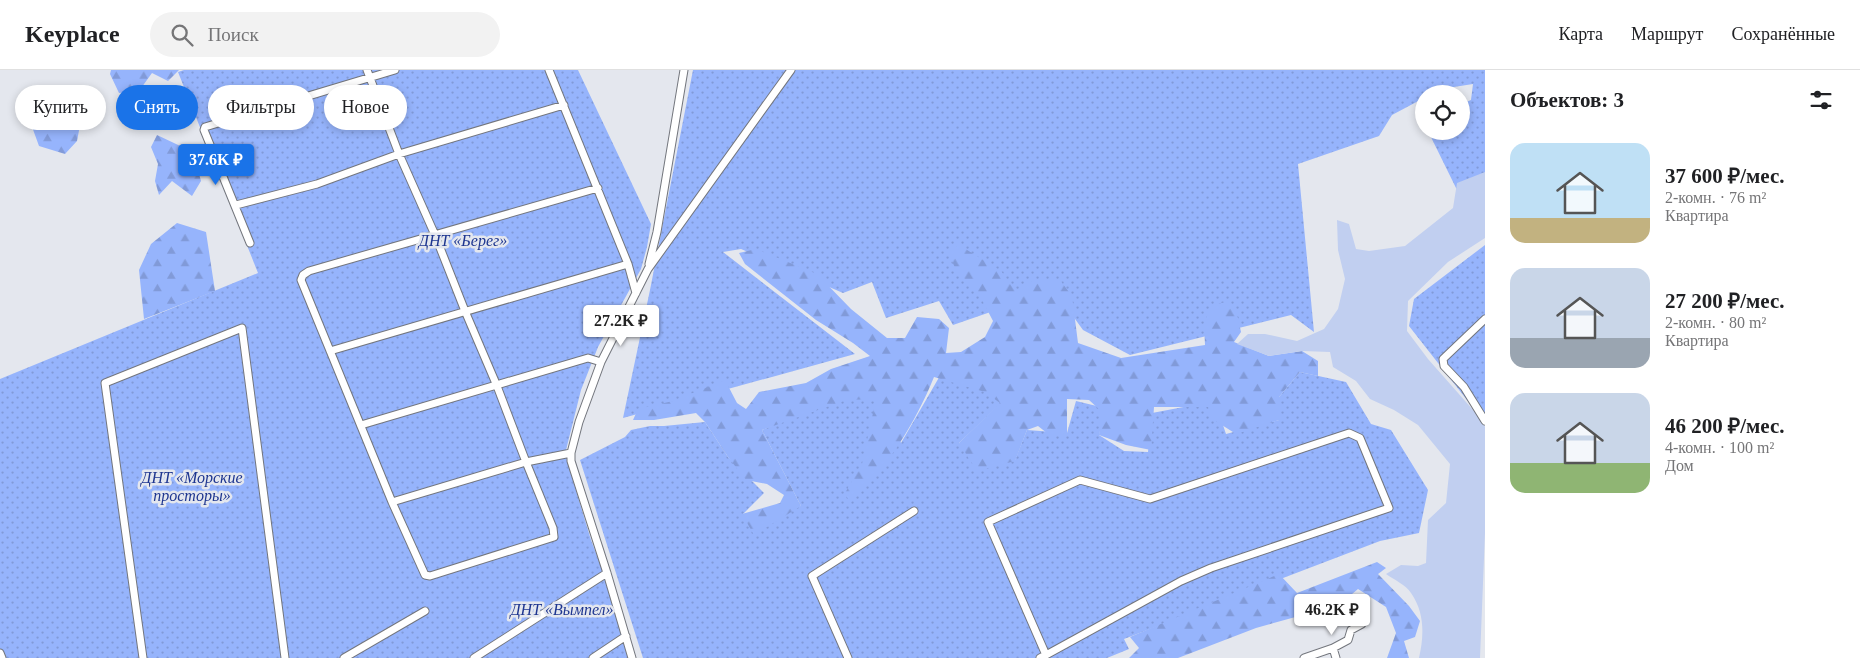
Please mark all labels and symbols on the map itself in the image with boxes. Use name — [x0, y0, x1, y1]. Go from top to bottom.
pin: 37.6K ₽ — [170, 144, 262, 186]
park label: ДНТ «Берег» — [417, 232, 507, 250]
pin: 27.2K ₽ — [575, 304, 667, 347]
park label: ДНТ «Морские просторы» — [139, 469, 243, 505]
pin: 46.2K ₽ — [1286, 594, 1378, 636]
park label: ДНТ «Вымпел» — [508, 601, 614, 619]

